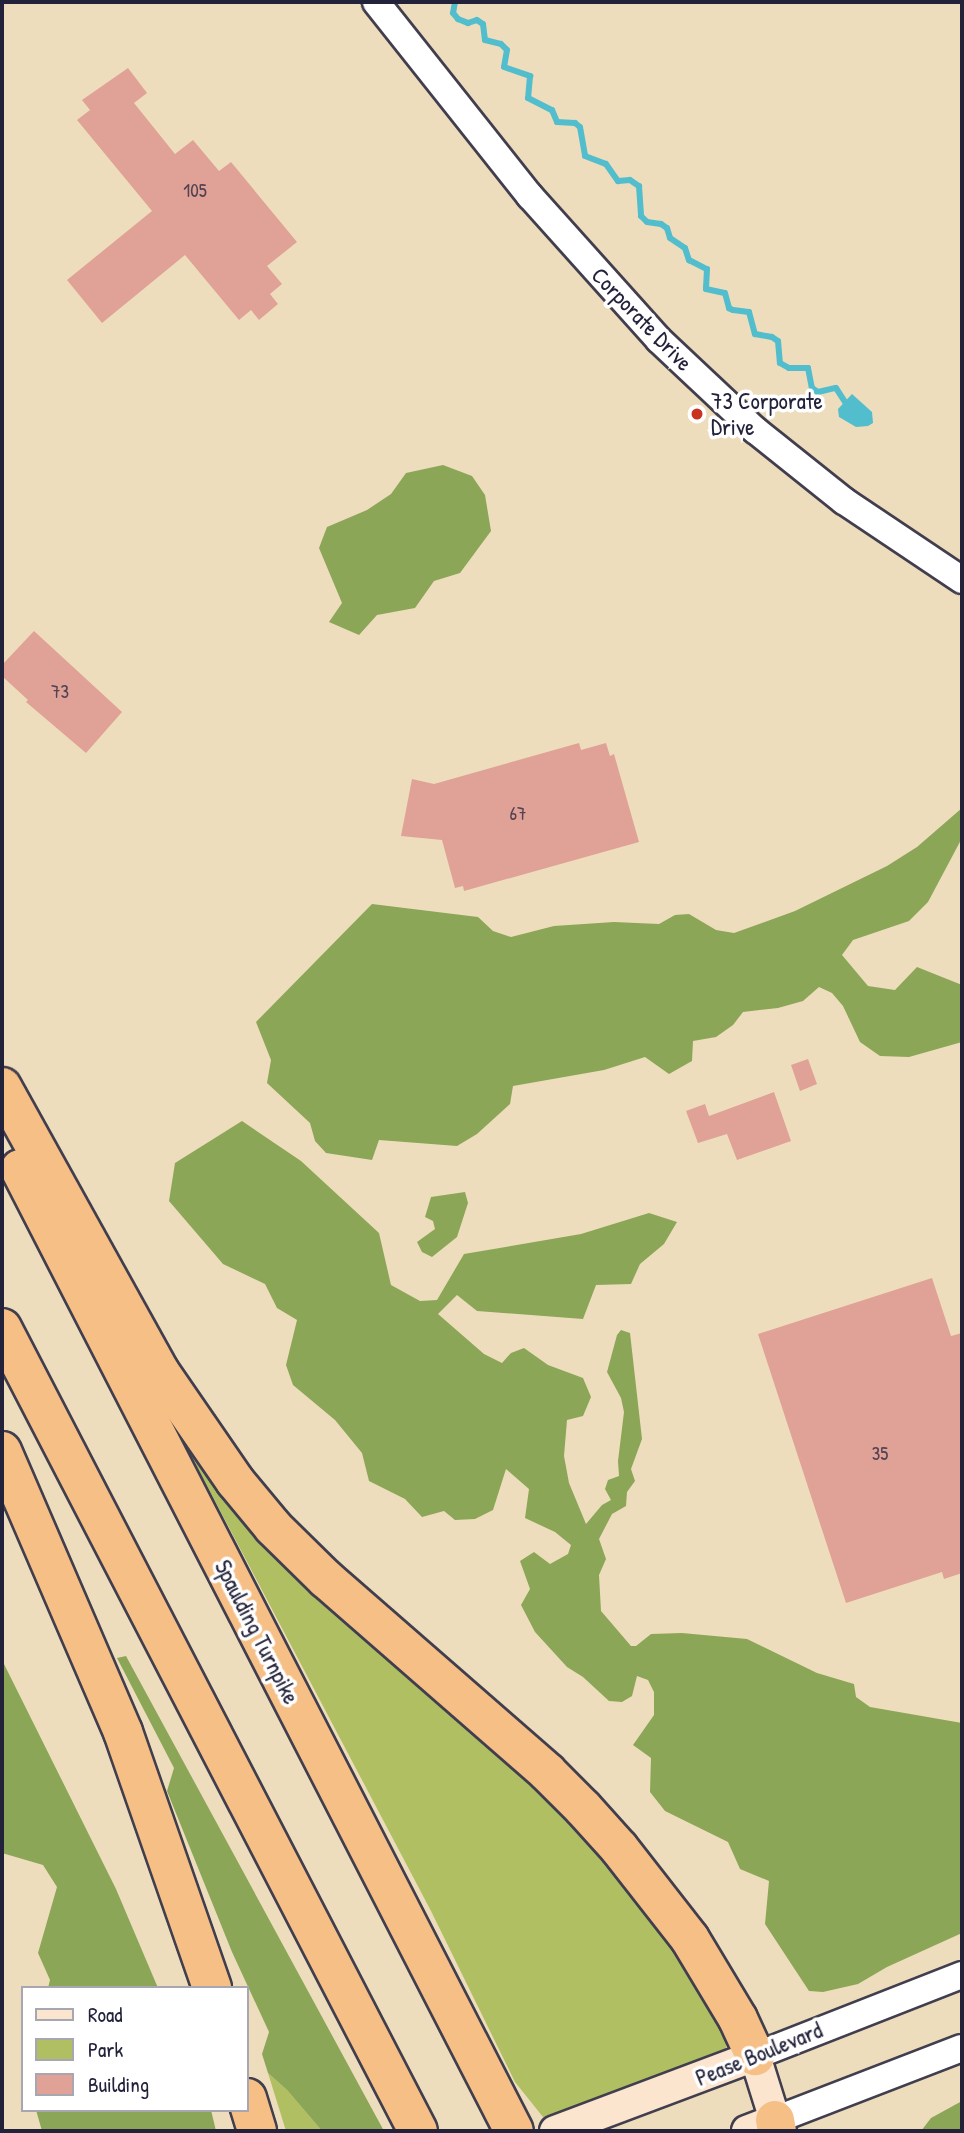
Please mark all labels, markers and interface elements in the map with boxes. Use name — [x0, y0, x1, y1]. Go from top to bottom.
house number: 105 — [183, 180, 207, 202]
street label: Corporate Drive — [586, 261, 698, 377]
place label: 73 Corporate Drive — [711, 387, 823, 441]
marker: 73 Corporate Drive — [689, 406, 705, 422]
house number: 73 — [51, 681, 69, 703]
house number: 67 — [510, 803, 526, 825]
house number: 35 — [872, 1443, 888, 1465]
street label: Spaulding Turnpike — [209, 1555, 305, 1709]
legend — [21, 1986, 248, 2112]
text: Road — [88, 2000, 122, 2029]
street label: Pease Boulevard — [692, 2016, 826, 2092]
text: Park — [88, 2035, 123, 2064]
text: Building — [88, 2070, 149, 2099]

